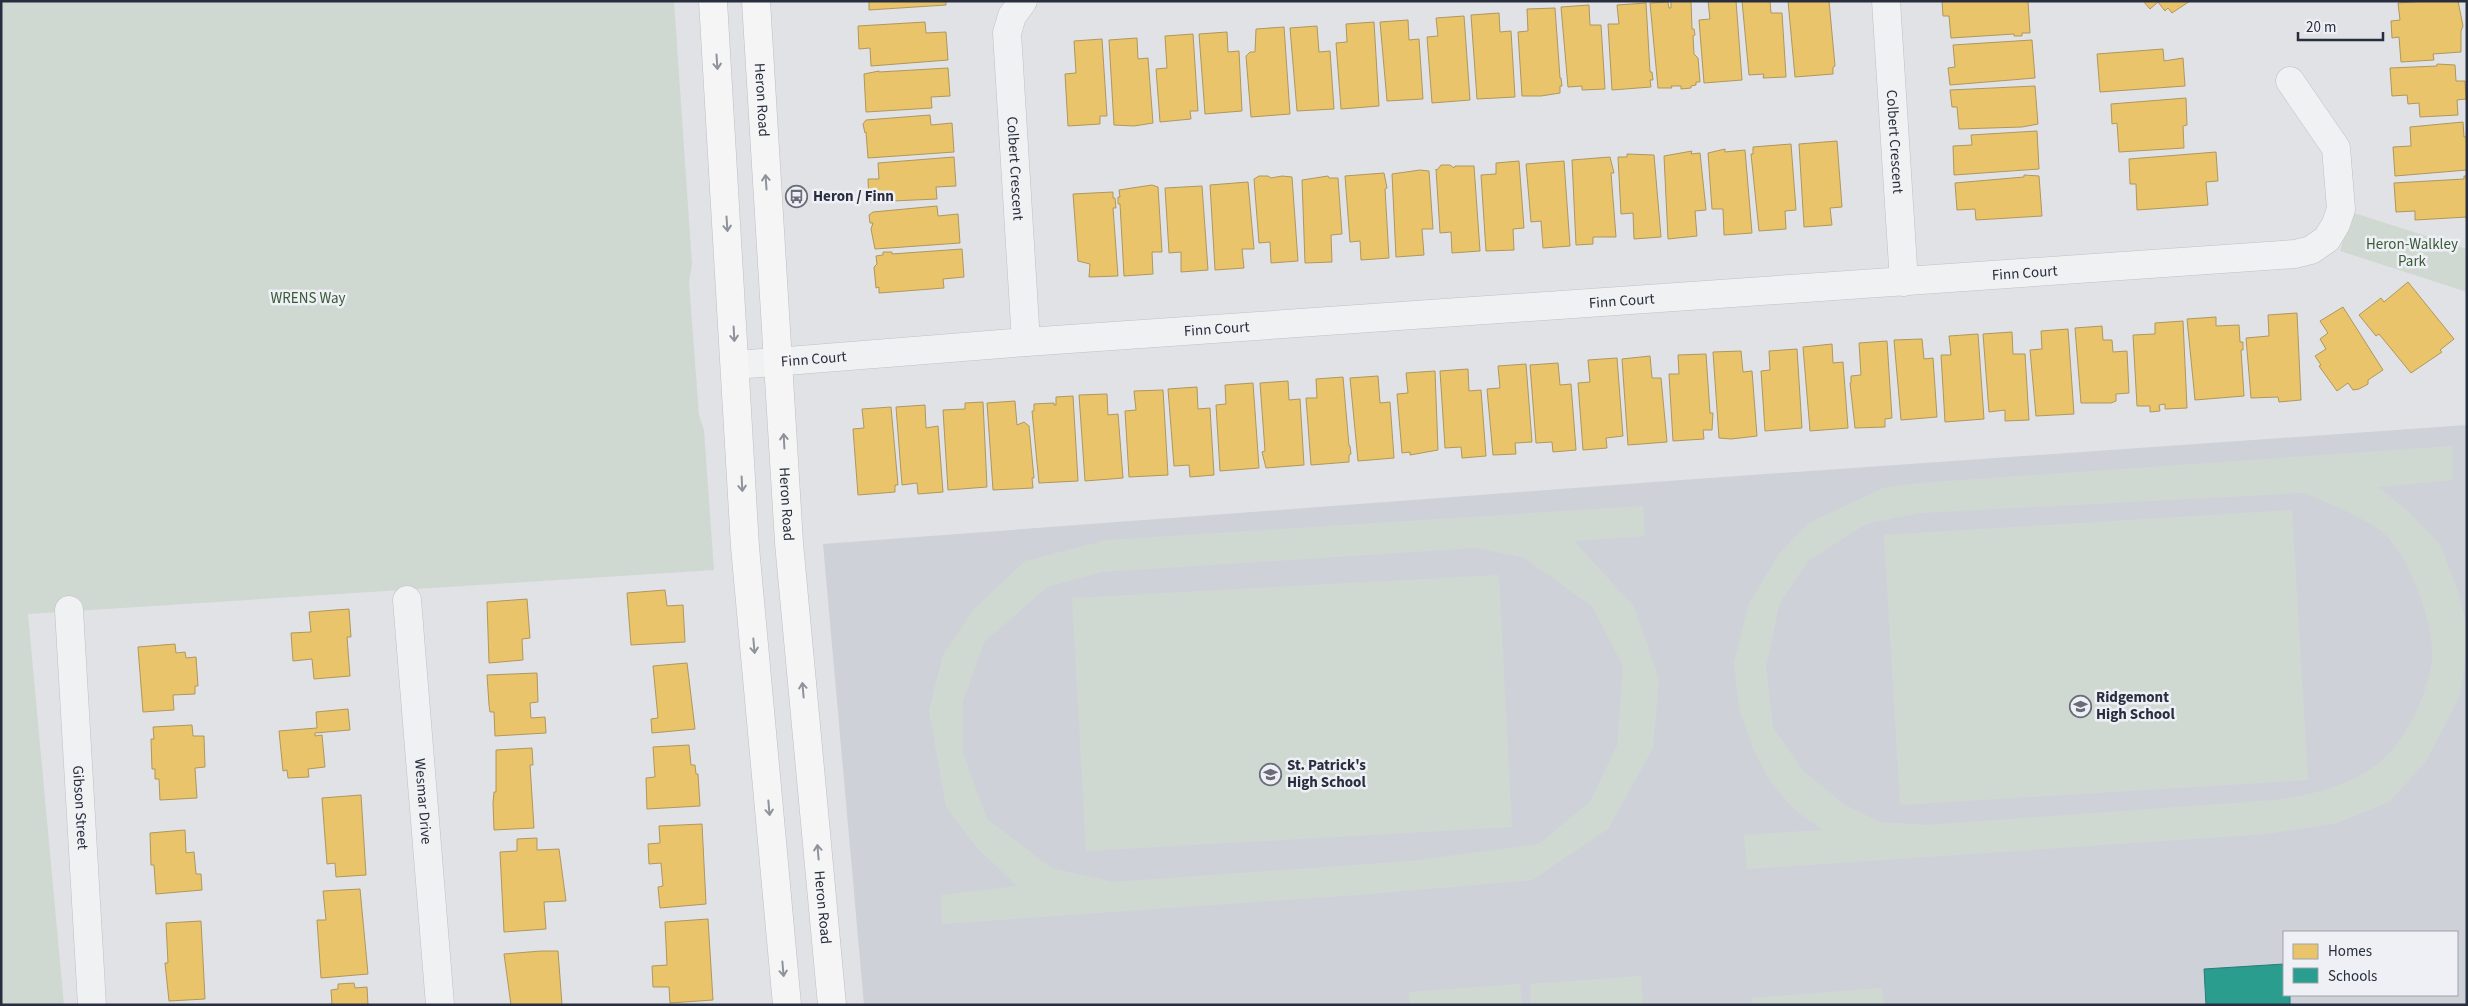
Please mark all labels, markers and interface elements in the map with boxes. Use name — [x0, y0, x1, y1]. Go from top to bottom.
scale bar — [2298, 10, 2383, 42]
text: 20 m — [2306, 17, 2336, 38]
one-way arrow — [712, 54, 722, 70]
street label: Heron Road — [749, 62, 774, 137]
street label: Colbert Crescent — [1881, 89, 1908, 194]
street label: Colbert Crescent — [1001, 116, 1029, 221]
one-way arrow — [762, 174, 771, 190]
bus stop icon: Heron / Finn — [785, 184, 809, 208]
place label: Heron / Finn — [813, 186, 894, 207]
one-way arrow — [723, 216, 732, 232]
park label: Heron-Walkley Park — [2366, 234, 2458, 272]
street label: Finn Court — [1991, 260, 2058, 286]
park label: WRENS Way — [270, 288, 346, 309]
street label: Finn Court — [1588, 288, 1655, 314]
street label: Finn Court — [1183, 317, 1250, 342]
one-way arrow — [730, 325, 739, 341]
street label: Finn Court — [780, 346, 847, 372]
one-way arrow — [779, 433, 789, 449]
street label: Heron Road — [773, 467, 799, 542]
one-way arrow — [738, 475, 747, 491]
one-way arrow — [749, 637, 759, 653]
one-way arrow — [798, 682, 808, 698]
place label: Ridgemont High School — [2096, 687, 2175, 725]
school or university icon: Ridgemont High School — [2068, 694, 2092, 718]
place label: St. Patrick's High School — [1287, 755, 1366, 793]
street label: Wesmar Drive — [409, 757, 437, 845]
school or university icon: St. Patrick's High School — [1259, 762, 1283, 786]
street label: Gibson Street — [67, 765, 93, 850]
one-way arrow — [764, 799, 774, 815]
one-way arrow — [813, 844, 823, 860]
street label: Heron Road — [809, 870, 836, 945]
legend — [2283, 931, 2458, 996]
text: Homes — [2328, 941, 2372, 962]
one-way arrow — [779, 961, 788, 977]
text: Schools — [2328, 966, 2377, 987]

